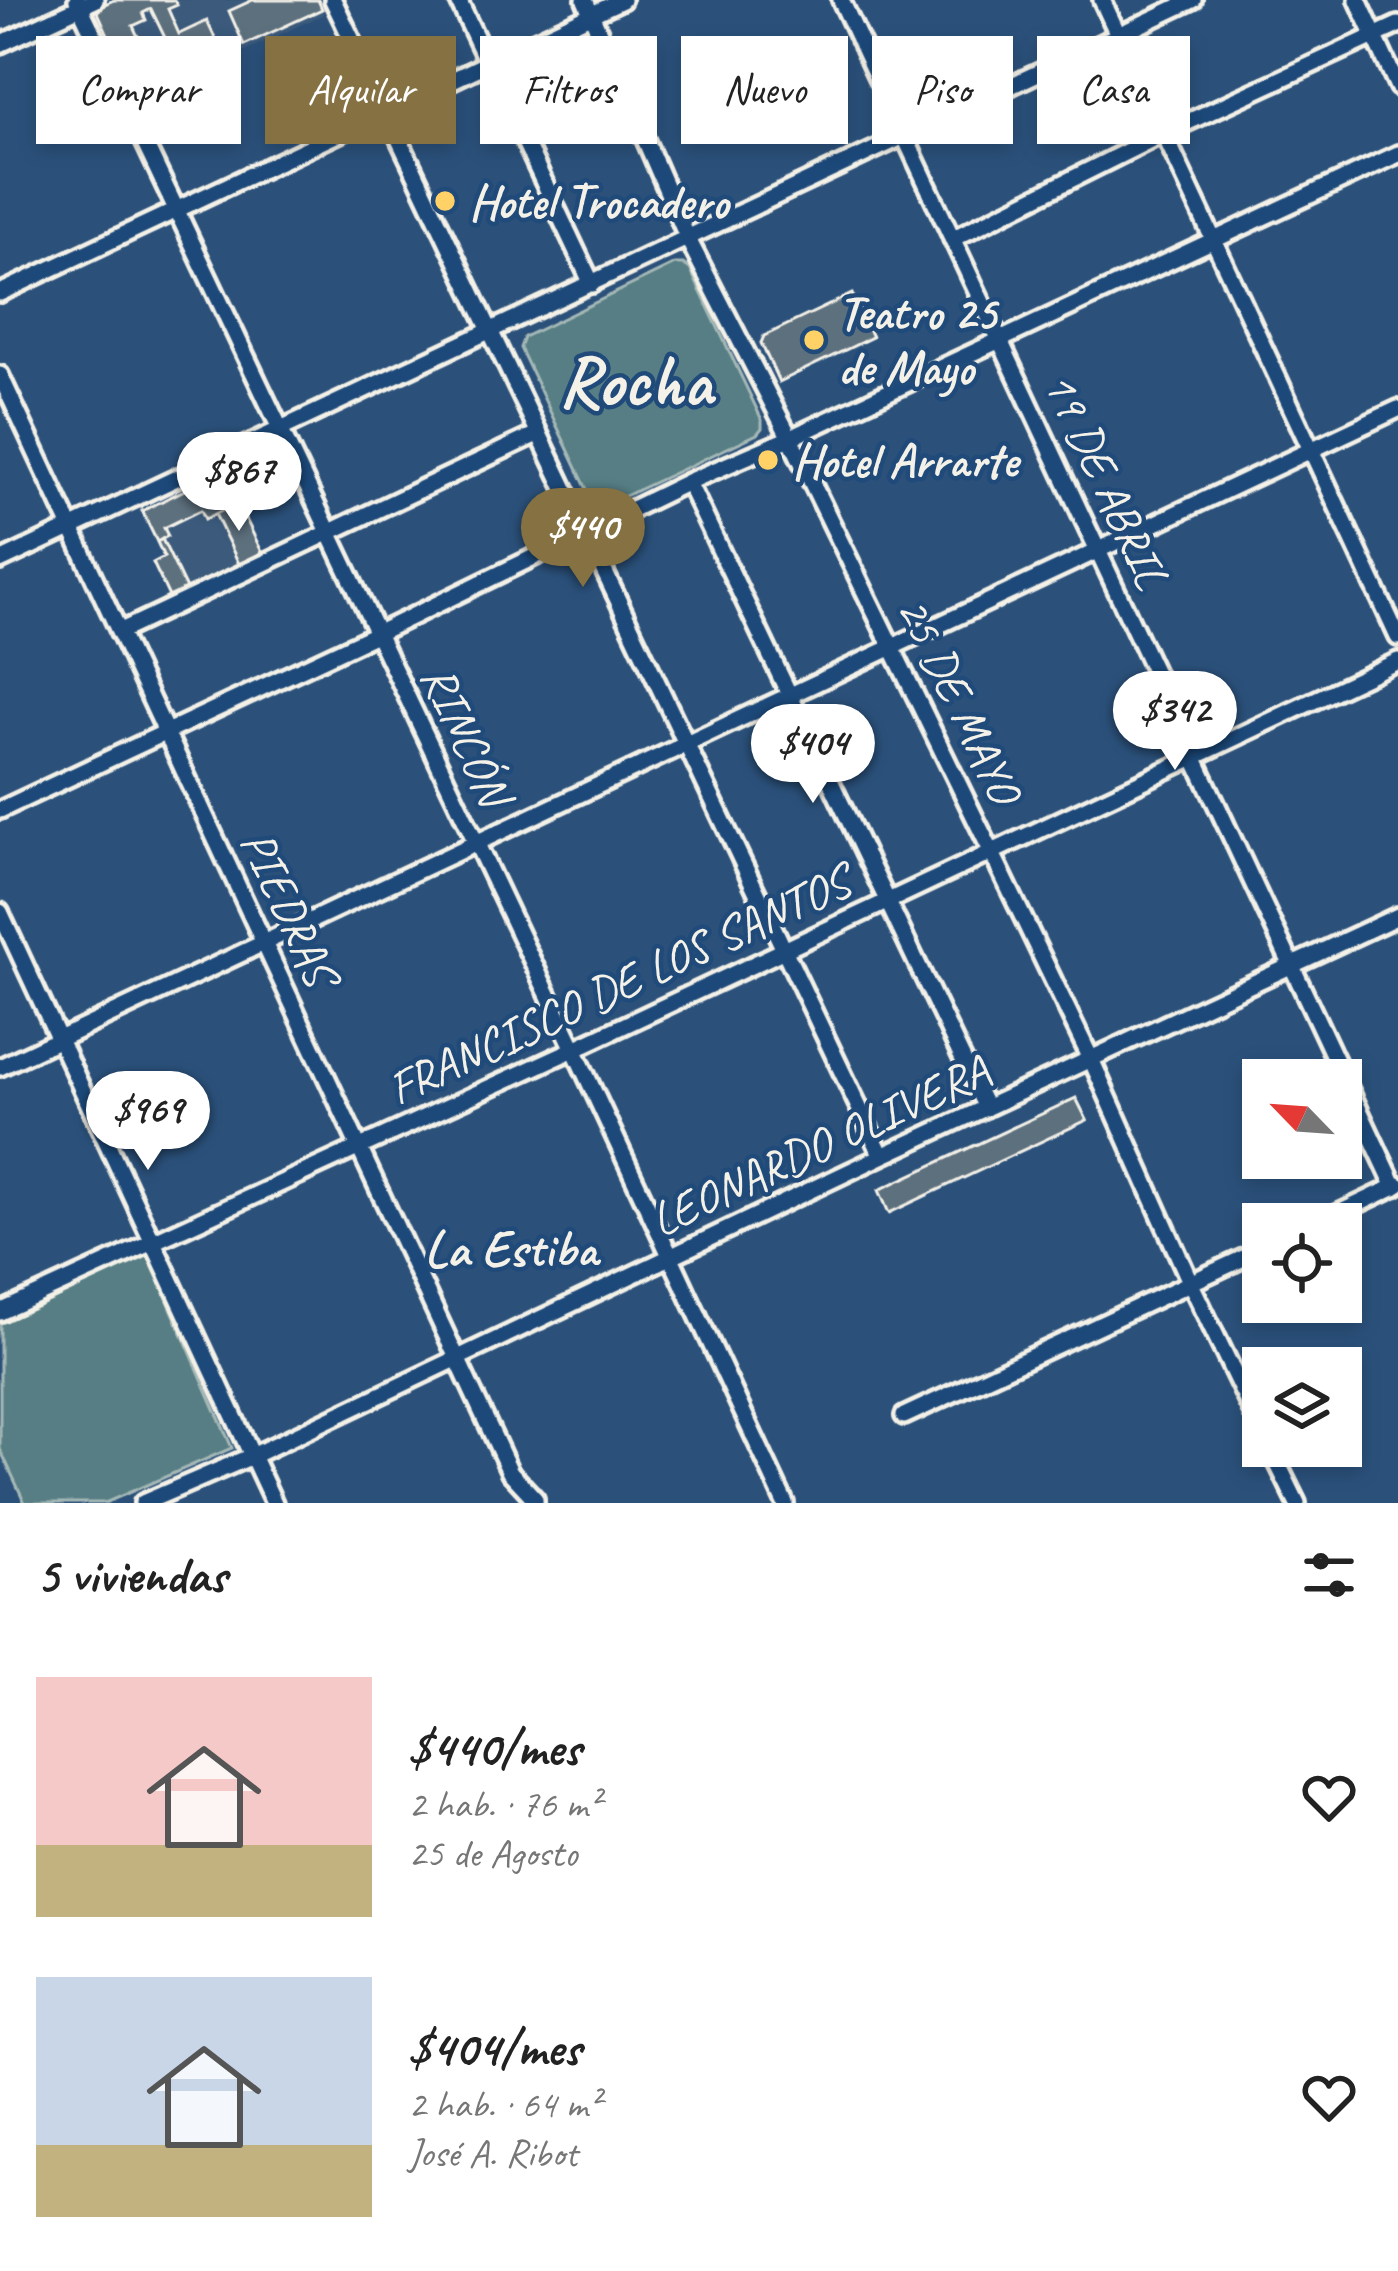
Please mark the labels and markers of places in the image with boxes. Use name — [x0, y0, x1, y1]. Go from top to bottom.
place label: Hotel Trocadero — [469, 172, 732, 232]
marker: Hotel Trocadero — [432, 188, 458, 214]
place label: Teatro 25 de Mayo — [838, 283, 1000, 398]
marker: Teatro 25 de Mayo — [801, 327, 827, 353]
place label: Hotel Arrarte — [792, 431, 1021, 491]
pin: $867 — [168, 432, 310, 534]
marker: Hotel Arrarte — [755, 447, 781, 473]
pin: $440 — [512, 488, 654, 590]
pin: $342 — [1104, 671, 1246, 773]
pin: $404 — [742, 704, 884, 806]
pin: $969 — [77, 1071, 219, 1173]

